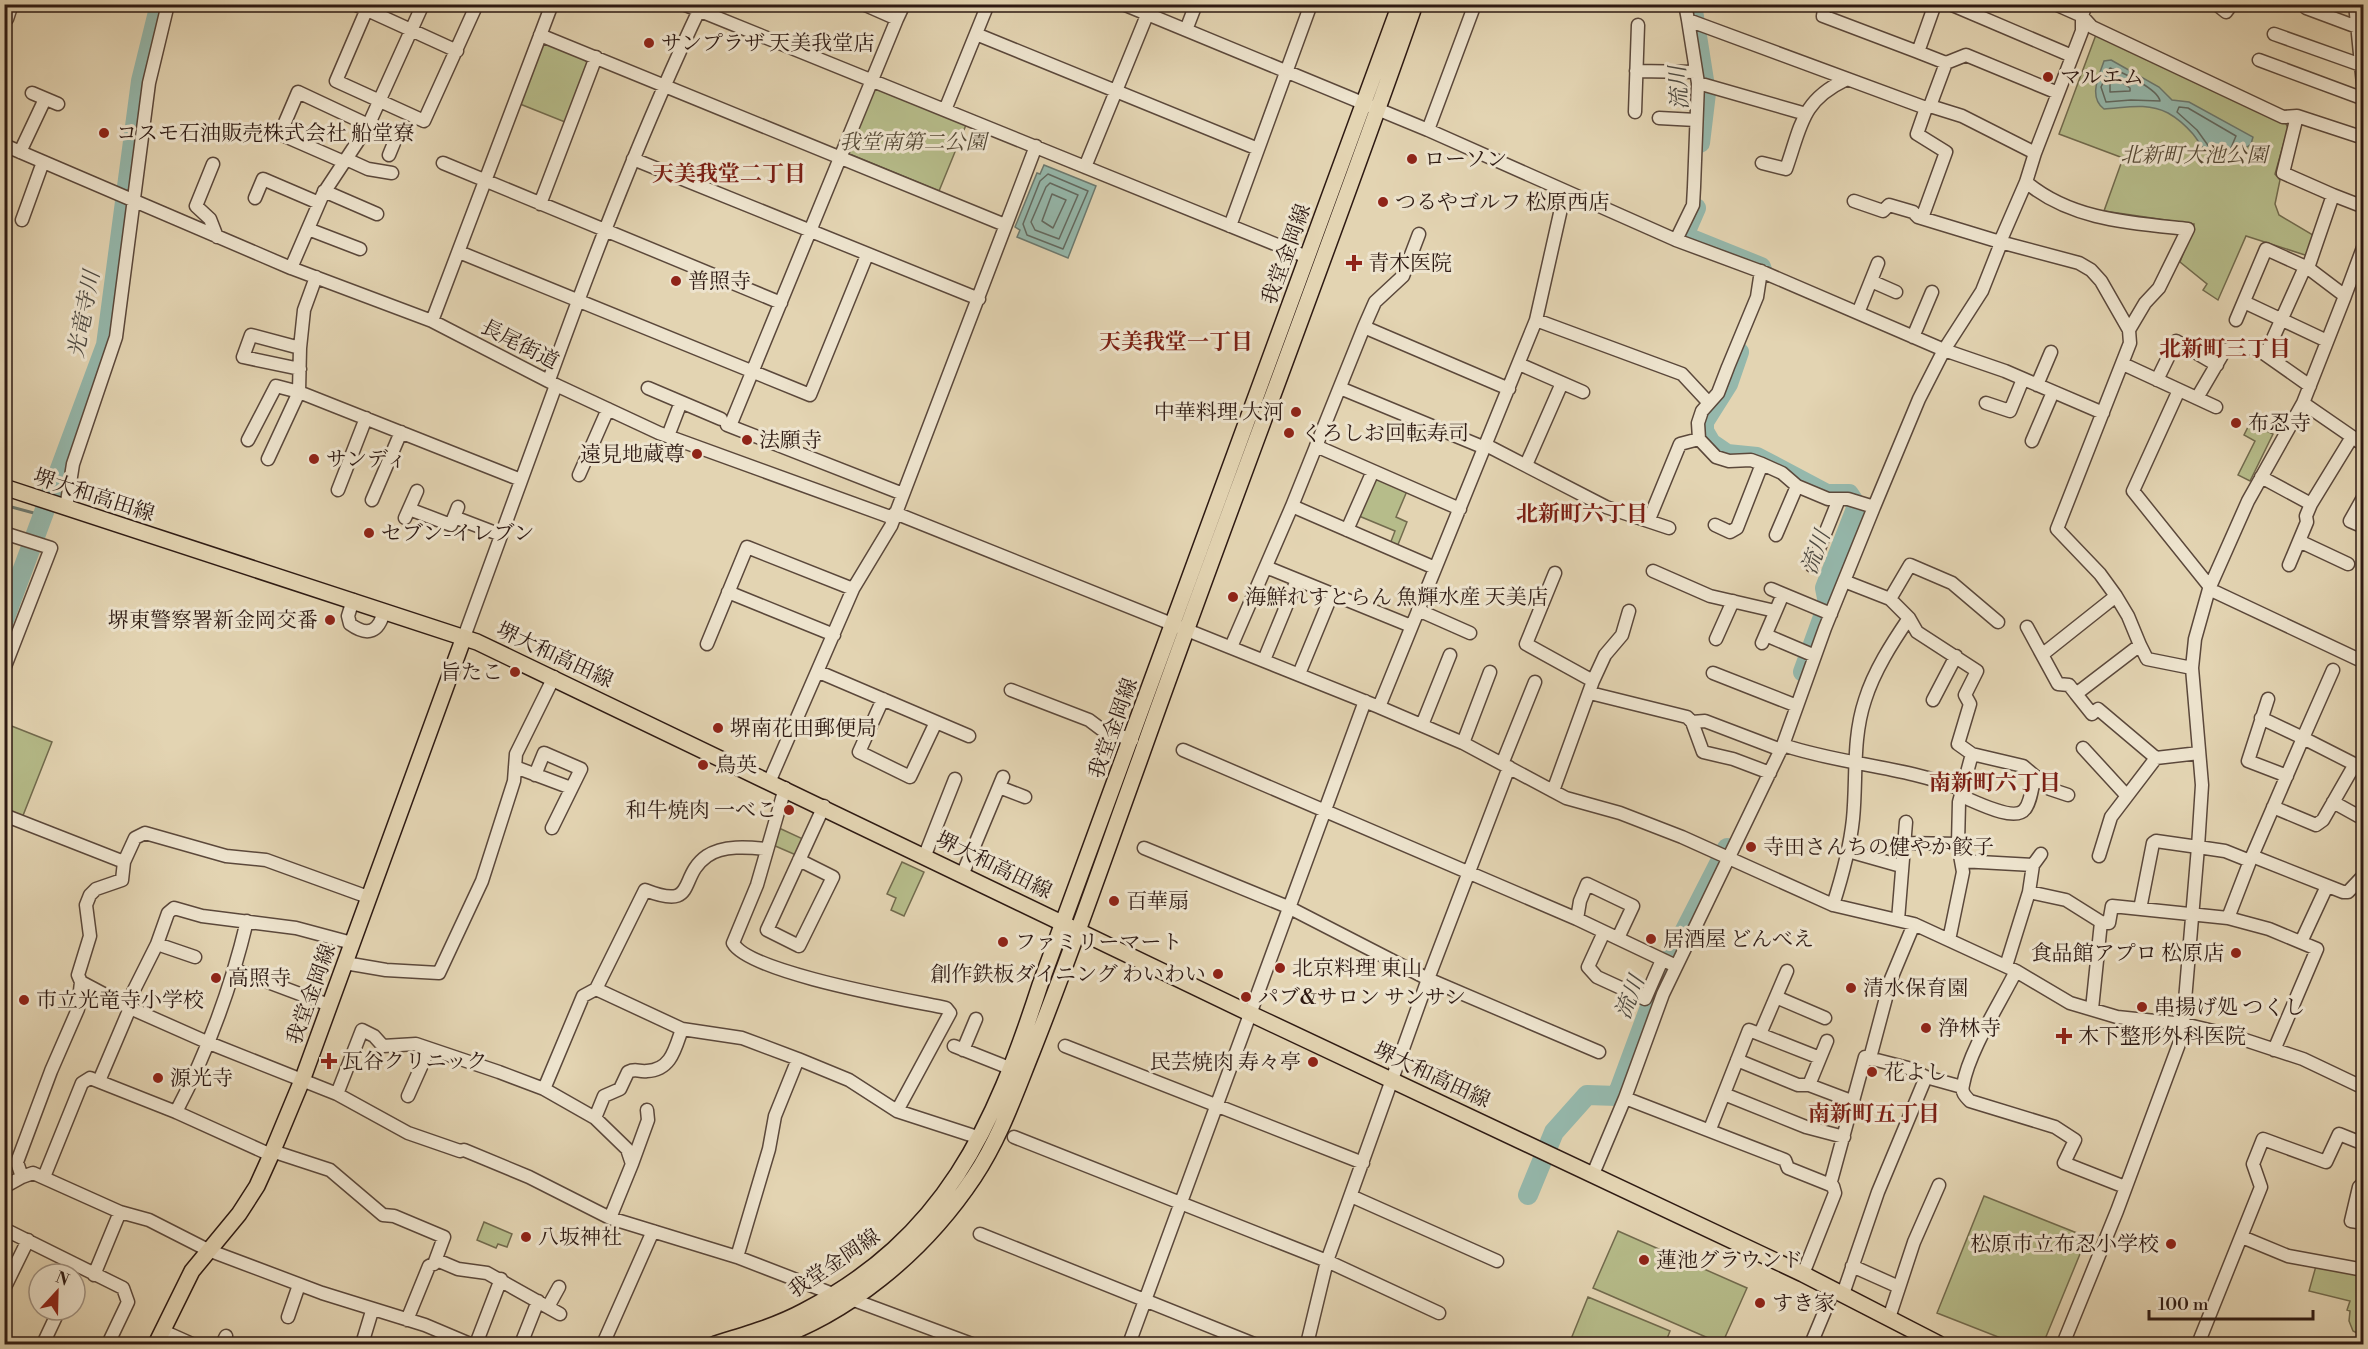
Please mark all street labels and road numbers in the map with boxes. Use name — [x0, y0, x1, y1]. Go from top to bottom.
street label: 我堂金岡線 — [1257, 201, 1317, 308]
street label: 長尾街道 — [476, 314, 563, 376]
street label: 堺大和高田線 — [30, 464, 158, 528]
street label: 堺大和高田線 — [492, 617, 617, 694]
street label: 我堂金岡線 — [1084, 675, 1144, 782]
street label: 堺大和高田線 — [931, 827, 1056, 905]
street label: 我堂金岡線 — [282, 941, 342, 1048]
street label: 堺大和高田線 — [1369, 1037, 1494, 1114]
street label: 我堂金岡線 — [784, 1224, 885, 1304]

